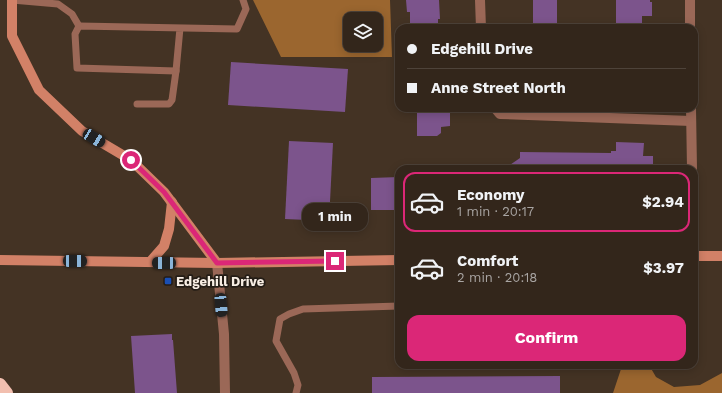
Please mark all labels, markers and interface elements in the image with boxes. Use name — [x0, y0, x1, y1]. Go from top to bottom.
map controls — [343, 12, 383, 52]
button: layers — [343, 12, 383, 52]
text: Edgehill Drive — [431, 40, 533, 58]
text: Anne Street North — [431, 79, 566, 97]
car — [81, 127, 107, 149]
route start — [122, 151, 140, 169]
icon: car — [409, 184, 445, 220]
text: Economy — [457, 186, 524, 204]
text: $2.94 — [642, 193, 684, 211]
callout: 1 min — [302, 203, 368, 231]
text: 1 min · 20:17 — [457, 204, 534, 219]
text: 1 min — [318, 209, 352, 224]
icon: car — [409, 250, 445, 286]
route end — [326, 252, 344, 270]
text: Comfort — [457, 252, 518, 270]
car — [63, 255, 87, 267]
car — [152, 257, 176, 269]
text: $3.97 — [643, 259, 684, 277]
text: 2 min · 20:18 — [457, 270, 537, 285]
place label: Edgehill Drive — [176, 274, 265, 289]
marker: Edgehill Drive — [163, 276, 173, 286]
car — [214, 293, 228, 317]
button: Confirm — [407, 315, 686, 361]

